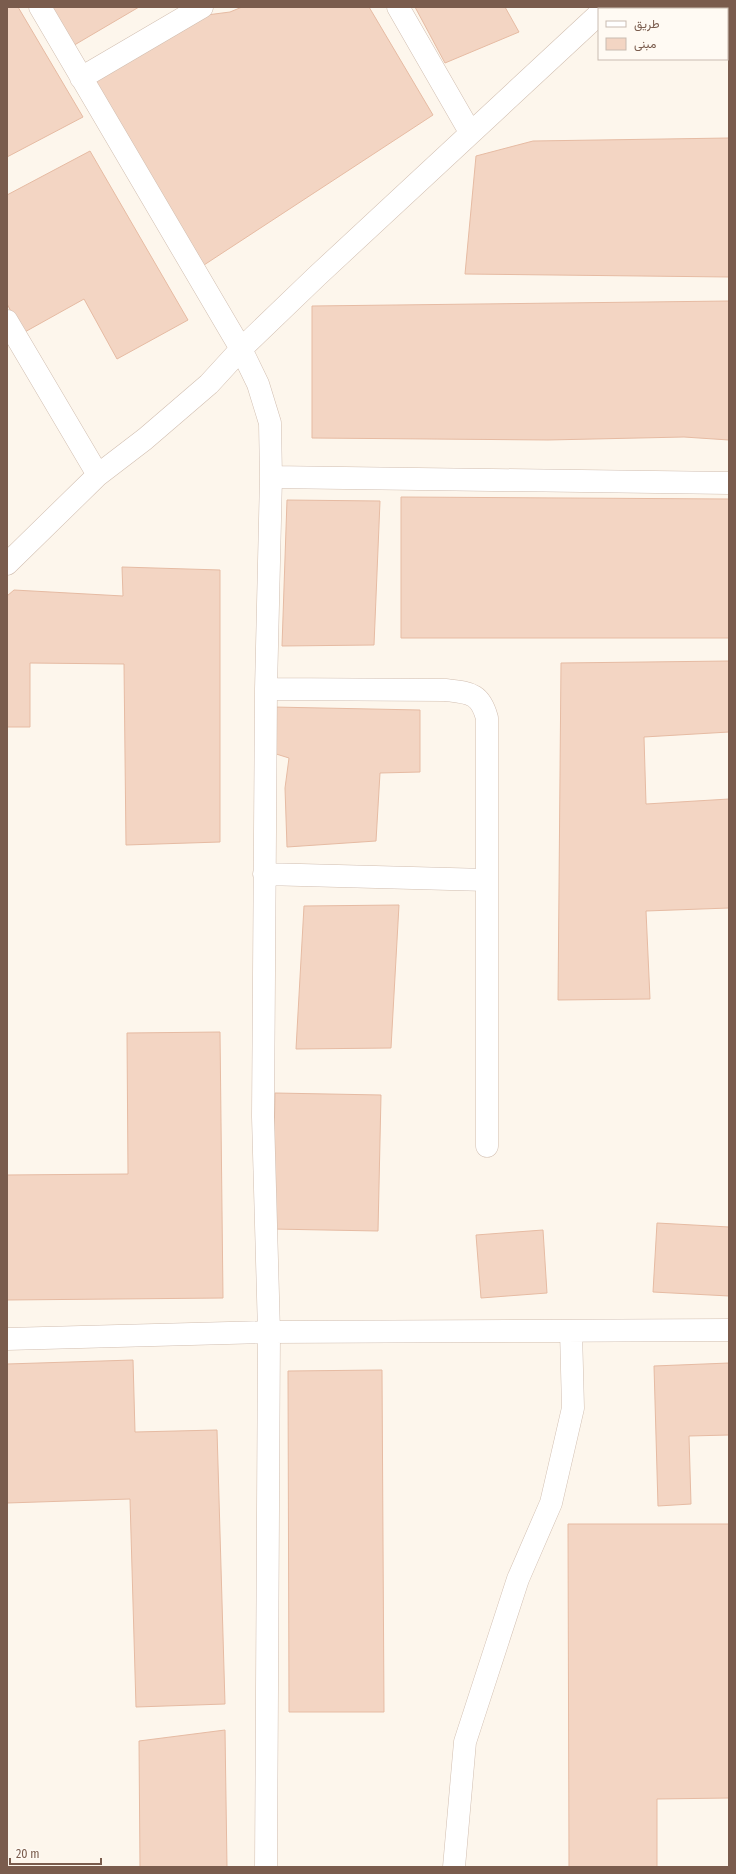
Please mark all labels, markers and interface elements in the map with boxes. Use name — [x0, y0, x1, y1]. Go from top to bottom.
legend — [598, 8, 728, 60]
text: طريق — [634, 17, 660, 32]
text: مبنى — [634, 37, 656, 52]
scale bar — [10, 1840, 101, 1866]
text: 20 m — [16, 1847, 40, 1861]

